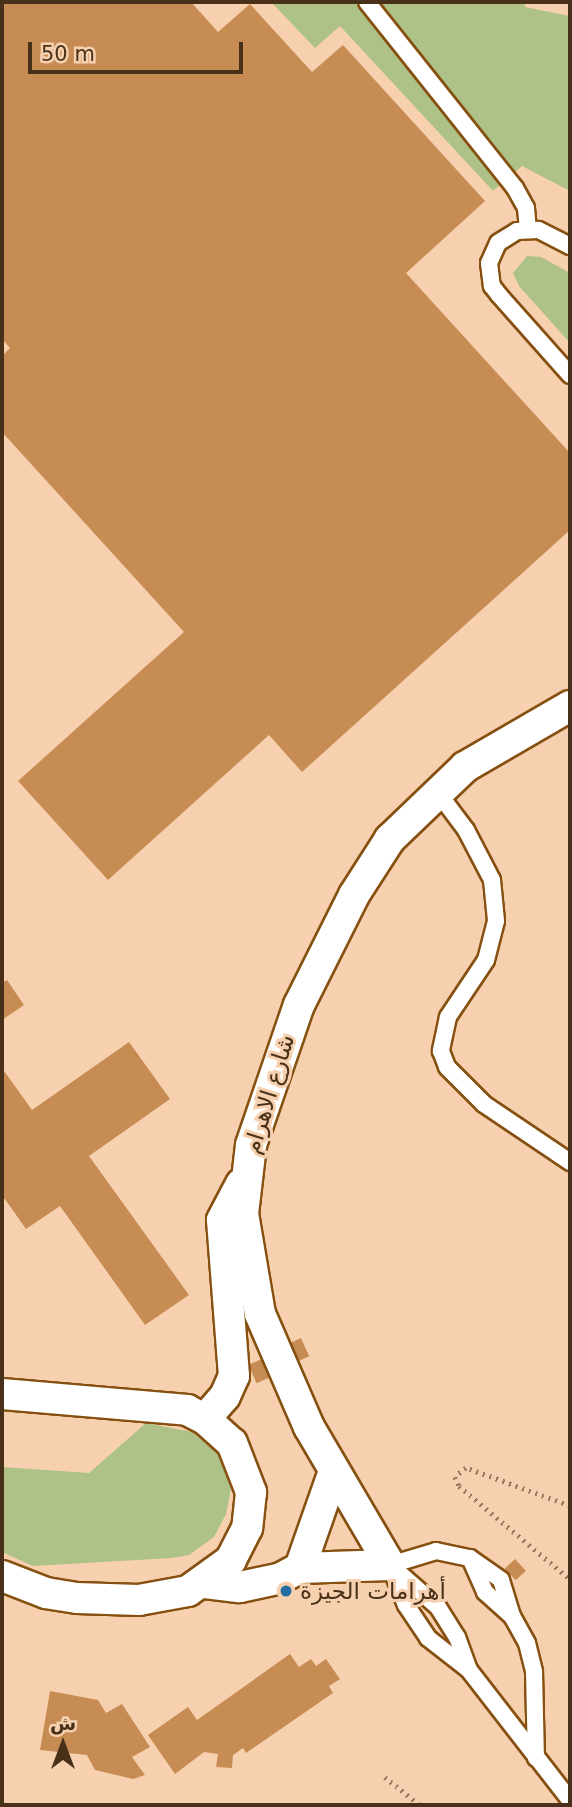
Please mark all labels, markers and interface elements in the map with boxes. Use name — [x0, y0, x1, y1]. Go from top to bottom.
scale bar — [32, 28, 247, 72]
text: 50 m — [41, 42, 95, 66]
street label: شارع الاهرام — [238, 1031, 300, 1157]
place label: أهرامات الجيزة — [300, 1577, 446, 1605]
marker: أهرامات الجيزة — [278, 1583, 294, 1599]
north arrow — [28, 1709, 98, 1779]
text: ش — [50, 1712, 76, 1734]

